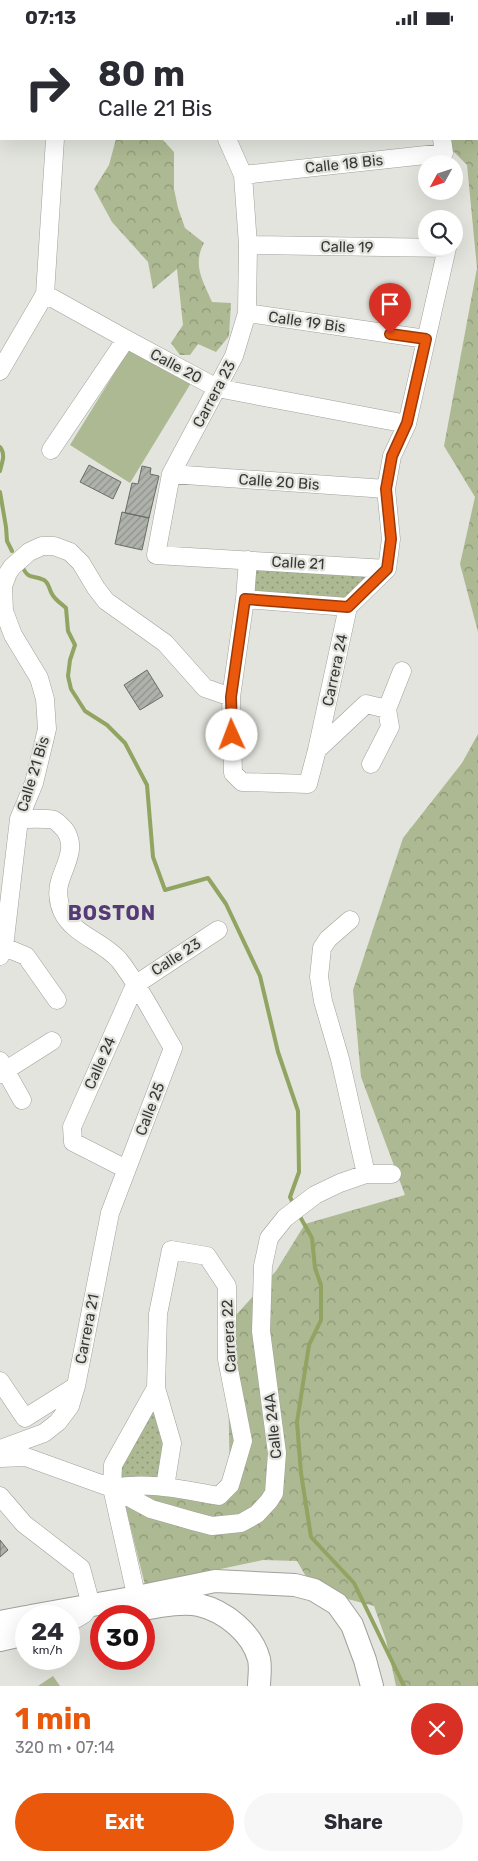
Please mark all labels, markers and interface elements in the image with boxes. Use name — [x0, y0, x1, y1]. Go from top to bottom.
text: 07:13 — [25, 6, 76, 29]
text: 80 m — [98, 53, 185, 95]
icon: right — [15, 55, 80, 120]
text: Calle 21 Bis — [98, 95, 212, 122]
street label: Calle 18 Bis — [304, 151, 384, 177]
north arrow — [418, 155, 462, 200]
map controls — [418, 155, 463, 255]
button: search — [418, 210, 463, 255]
street label: Calle 19 — [320, 238, 374, 256]
pin — [369, 283, 411, 334]
icon: arrive — [376, 290, 404, 318]
street label: Calle 19 Bis — [267, 308, 347, 336]
street label: Calle 20 — [147, 345, 205, 387]
street label: Carrera 23 — [189, 357, 239, 431]
street label: Calle 20 Bis — [238, 470, 320, 494]
street label: Calle 21 — [271, 553, 325, 573]
street label: Carrera 24 — [319, 632, 351, 708]
position arrow — [205, 708, 257, 760]
street label: Calle 21 Bis — [13, 734, 53, 814]
district label: BOSTON — [68, 901, 156, 925]
street label: Calle 23 — [148, 934, 204, 980]
street label: Calle 24 — [80, 1034, 120, 1092]
street label: Calle 25 — [132, 1080, 168, 1138]
street label: Carrera 21 — [71, 1293, 103, 1365]
street label: Carrera 22 — [218, 1299, 240, 1373]
street label: Calle 24A — [261, 1392, 285, 1460]
speed limit sign: 30 — [90, 1605, 155, 1670]
text: 24 — [31, 1617, 64, 1646]
text: km/h — [33, 1643, 62, 1657]
text: 1 min — [15, 1701, 92, 1737]
button: close — [411, 1703, 463, 1755]
text: 320 m · 07:14 — [15, 1738, 115, 1757]
button: Exit — [15, 1793, 234, 1851]
button: Share — [244, 1793, 463, 1851]

